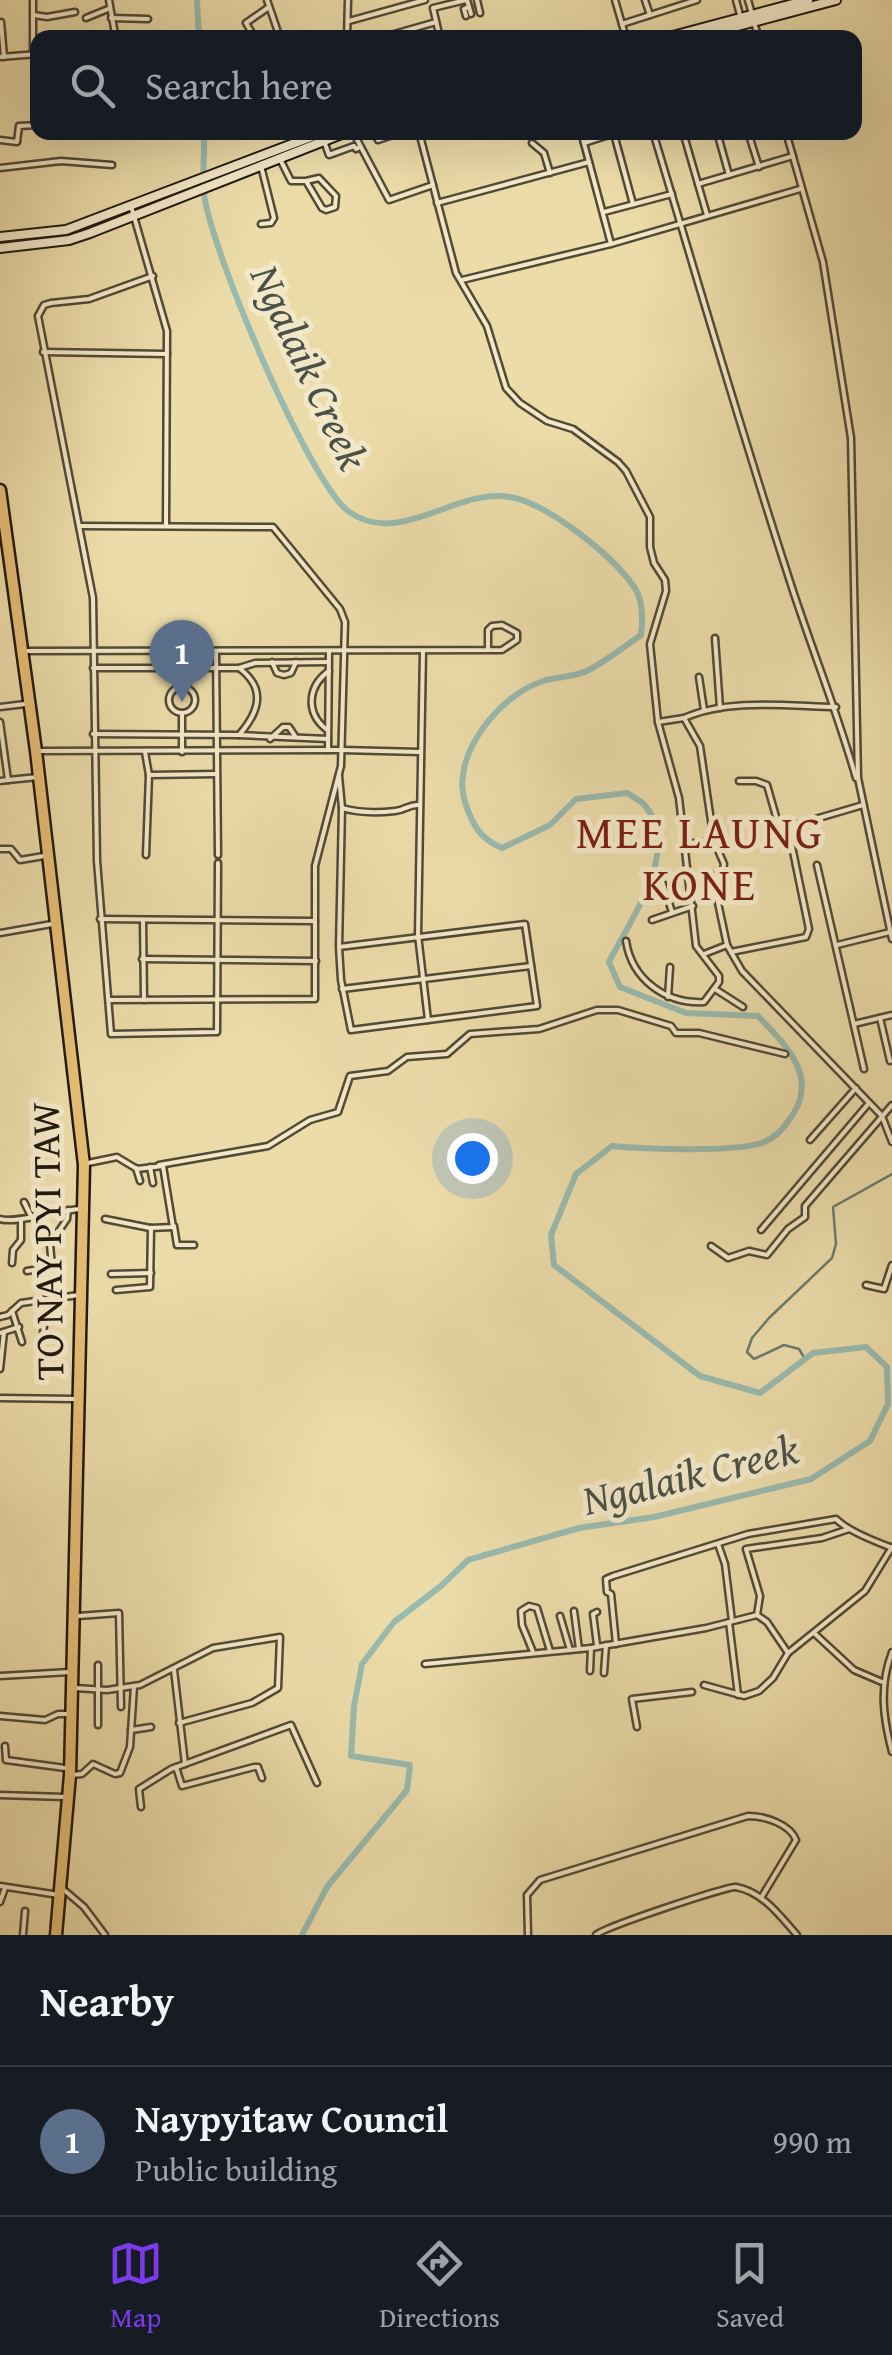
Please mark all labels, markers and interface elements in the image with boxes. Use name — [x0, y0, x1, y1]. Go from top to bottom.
search box — [30, 30, 862, 140]
text: Search here — [145, 57, 333, 113]
icon: search — [65, 58, 120, 113]
water label: Ngalaik Creek — [236, 253, 385, 480]
pin: 1 — [150, 620, 214, 702]
district label: MEE LAUNG KONE — [576, 799, 824, 916]
street label: TO NAY PYI TAW — [15, 1102, 78, 1380]
your location — [447, 1133, 498, 1184]
water label: Ngalaik Creek — [575, 1417, 805, 1530]
text: Nearby — [40, 1970, 174, 2031]
text: Naypyitaw Council — [135, 2090, 448, 2146]
text: 1 — [64, 2118, 81, 2165]
text: 990 m — [773, 2118, 852, 2165]
text: Public building — [135, 2146, 337, 2193]
tab: Map — [108, 2236, 163, 2337]
tab: Directions — [379, 2236, 500, 2337]
tab: Saved — [716, 2236, 784, 2337]

